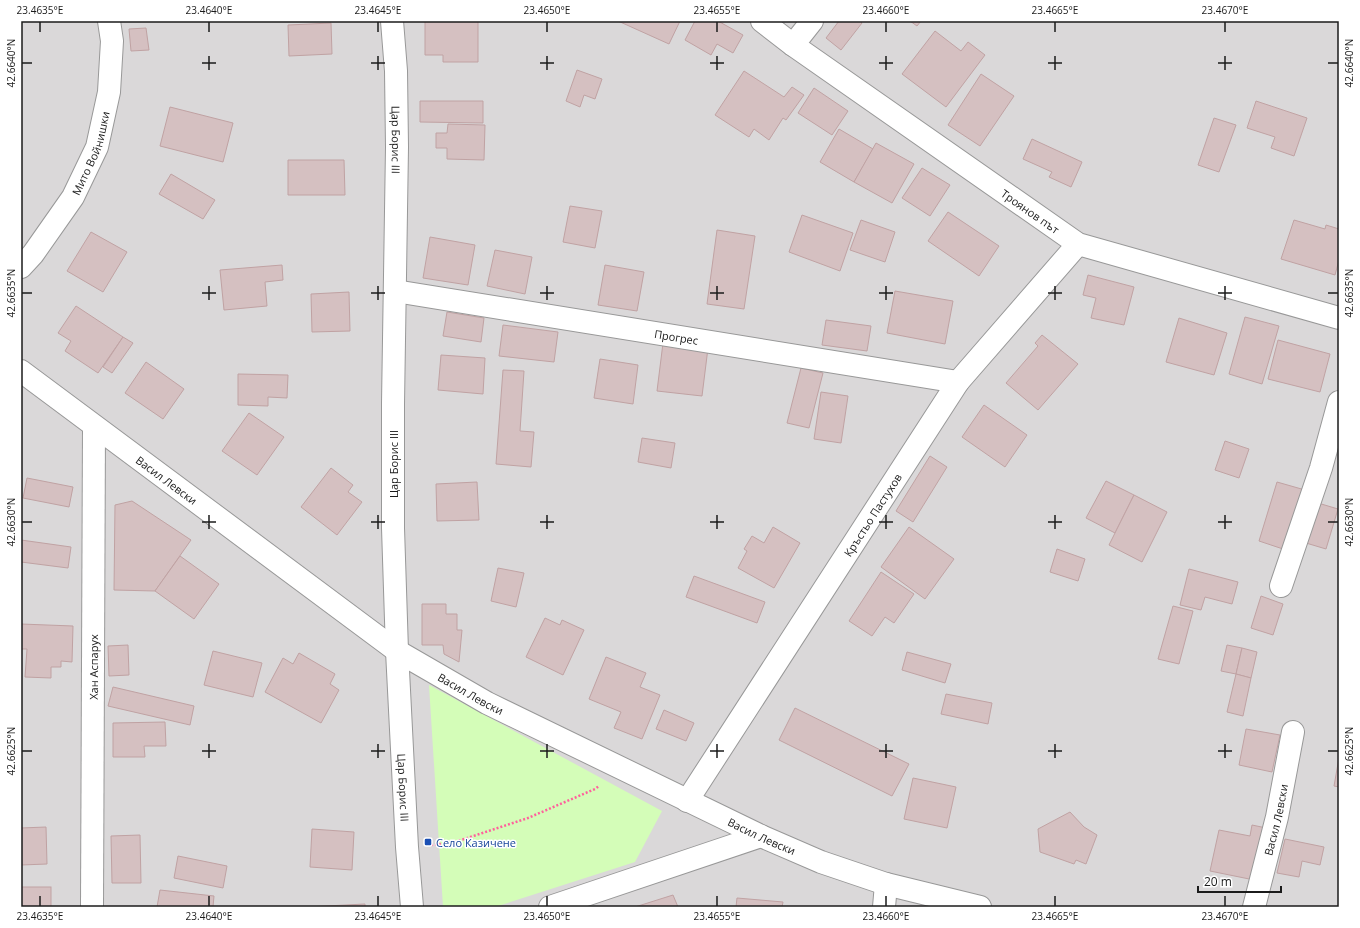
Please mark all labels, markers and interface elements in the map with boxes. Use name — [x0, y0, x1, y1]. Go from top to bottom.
text: 23.4635°E — [17, 3, 63, 17]
text: 23.4640°E — [186, 3, 232, 17]
text: 23.4645°E — [355, 3, 401, 17]
text: 23.4650°E — [524, 3, 570, 17]
text: 23.4655°E — [694, 3, 740, 17]
text: 23.4660°E — [863, 3, 909, 17]
text: 23.4665°E — [1032, 3, 1078, 17]
text: 23.4670°E — [1202, 3, 1248, 17]
text: 42.6640°N — [4, 39, 18, 87]
text: 42.6640°N — [1342, 39, 1356, 87]
street label: Цар Борис III — [389, 106, 405, 174]
street label: Мито Войнишки — [68, 110, 112, 197]
street label: Троянов път — [998, 185, 1063, 236]
text: 42.6635°N — [4, 269, 18, 317]
text: 42.6635°N — [1342, 269, 1356, 317]
street label: Прогрес — [653, 326, 699, 347]
street label: Цар Борис III — [386, 430, 401, 498]
street label: Васил Левски — [133, 452, 201, 507]
street label: Кръстьо Пастухов — [840, 470, 905, 559]
text: 42.6630°N — [4, 498, 18, 546]
text: 42.6630°N — [1342, 498, 1356, 546]
street label: Хан Аспарух — [85, 634, 101, 700]
street label: Васил Левски — [435, 669, 506, 717]
text: 42.6625°N — [4, 727, 18, 775]
text: 42.6625°N — [1342, 727, 1356, 775]
street label: Цар Борис III — [395, 753, 413, 822]
street label: Васил Левски — [1260, 783, 1291, 857]
street label: Васил Левски — [726, 814, 798, 858]
place label: Село Казичене — [436, 835, 516, 850]
marker: Село Казичене — [423, 837, 433, 847]
scale bar — [1198, 868, 1281, 894]
text: 20 m — [1204, 873, 1232, 890]
text: 23.4635°E — [17, 909, 63, 923]
text: 23.4640°E — [186, 909, 232, 923]
text: 23.4645°E — [355, 909, 401, 923]
text: 23.4650°E — [524, 909, 570, 923]
text: 23.4655°E — [694, 909, 740, 923]
text: 23.4660°E — [863, 909, 909, 923]
text: 23.4665°E — [1032, 909, 1078, 923]
text: 23.4670°E — [1202, 909, 1248, 923]

